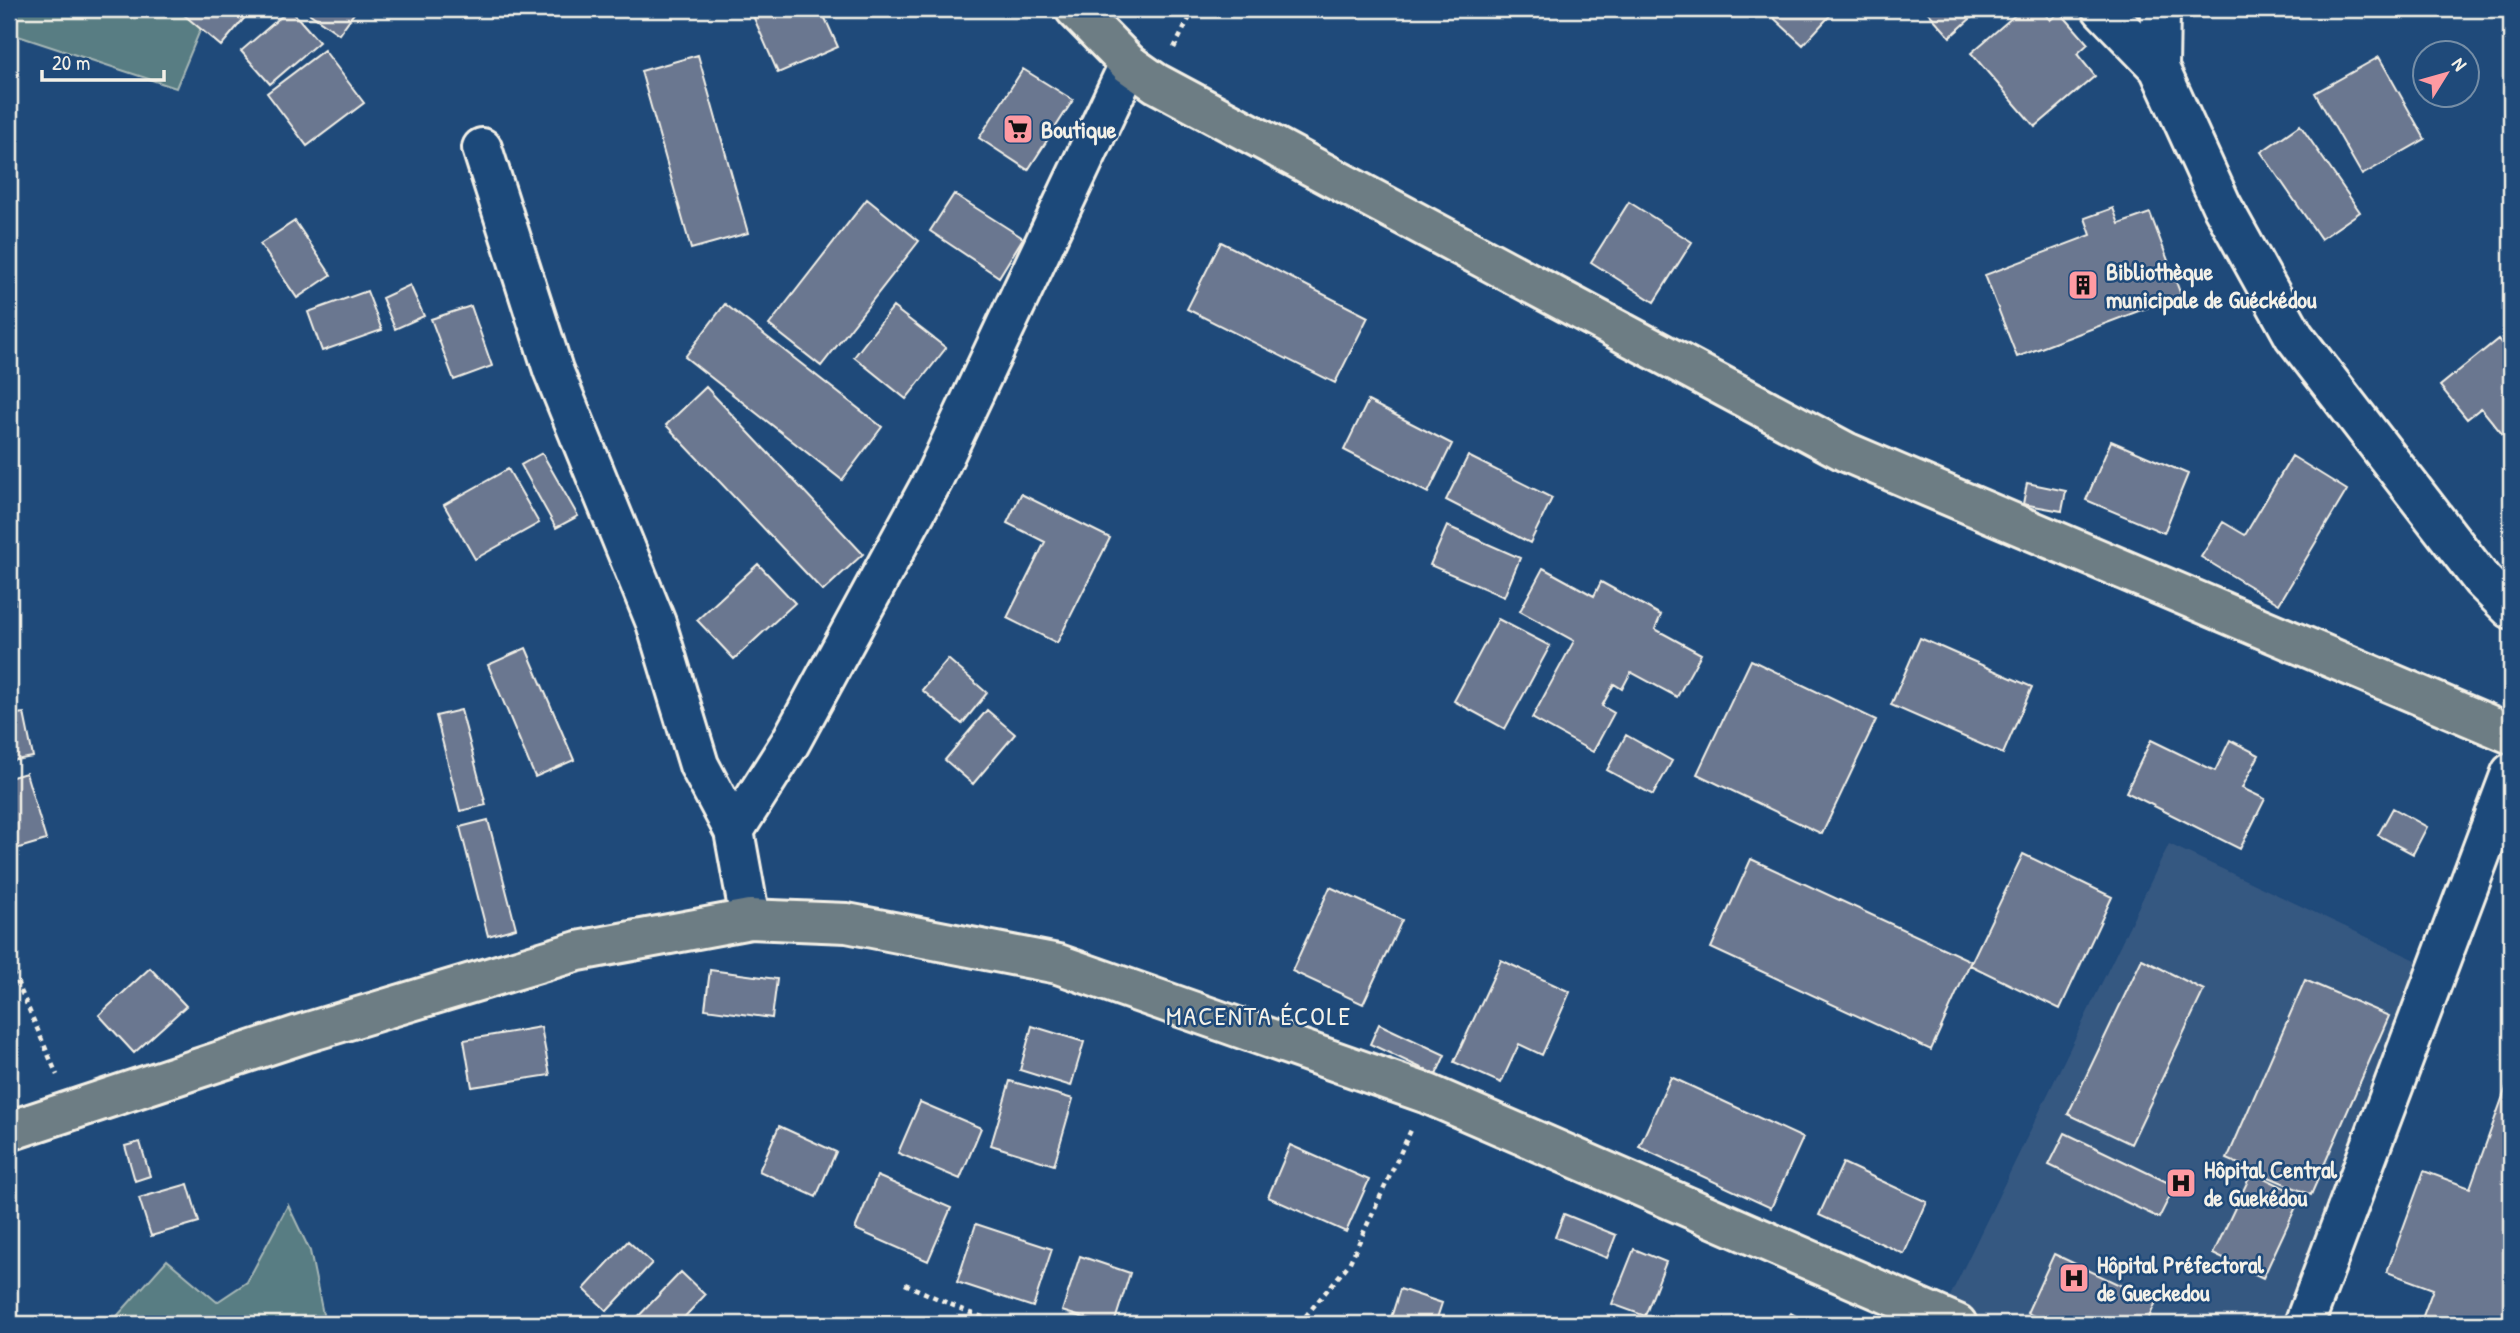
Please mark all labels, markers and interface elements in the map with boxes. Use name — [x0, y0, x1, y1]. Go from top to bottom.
scale bar — [42, 38, 164, 82]
north arrow — [2412, 38, 2482, 108]
text: 20 m — [52, 48, 90, 77]
text: N — [2446, 52, 2473, 76]
supermarket icon: Boutique — [1001, 112, 1035, 146]
place label: Boutique — [1041, 113, 1117, 146]
place label: Bibliothèque municipale de Guéckédou — [2106, 255, 2317, 316]
building icon: Bibliothèque municipale de Guéckédou — [2066, 268, 2100, 302]
district label: MACENTA ÉCOLE — [1166, 998, 1352, 1033]
place label: Hôpital Central de Guekédou — [2204, 1153, 2338, 1213]
hospital icon: Hôpital Central de Guekédou — [2164, 1166, 2198, 1200]
place label: Hôpital Préfectoral de Gueckedou — [2097, 1248, 2265, 1308]
hospital icon: Hôpital Préfectoral de Gueckedou — [2057, 1261, 2091, 1295]

